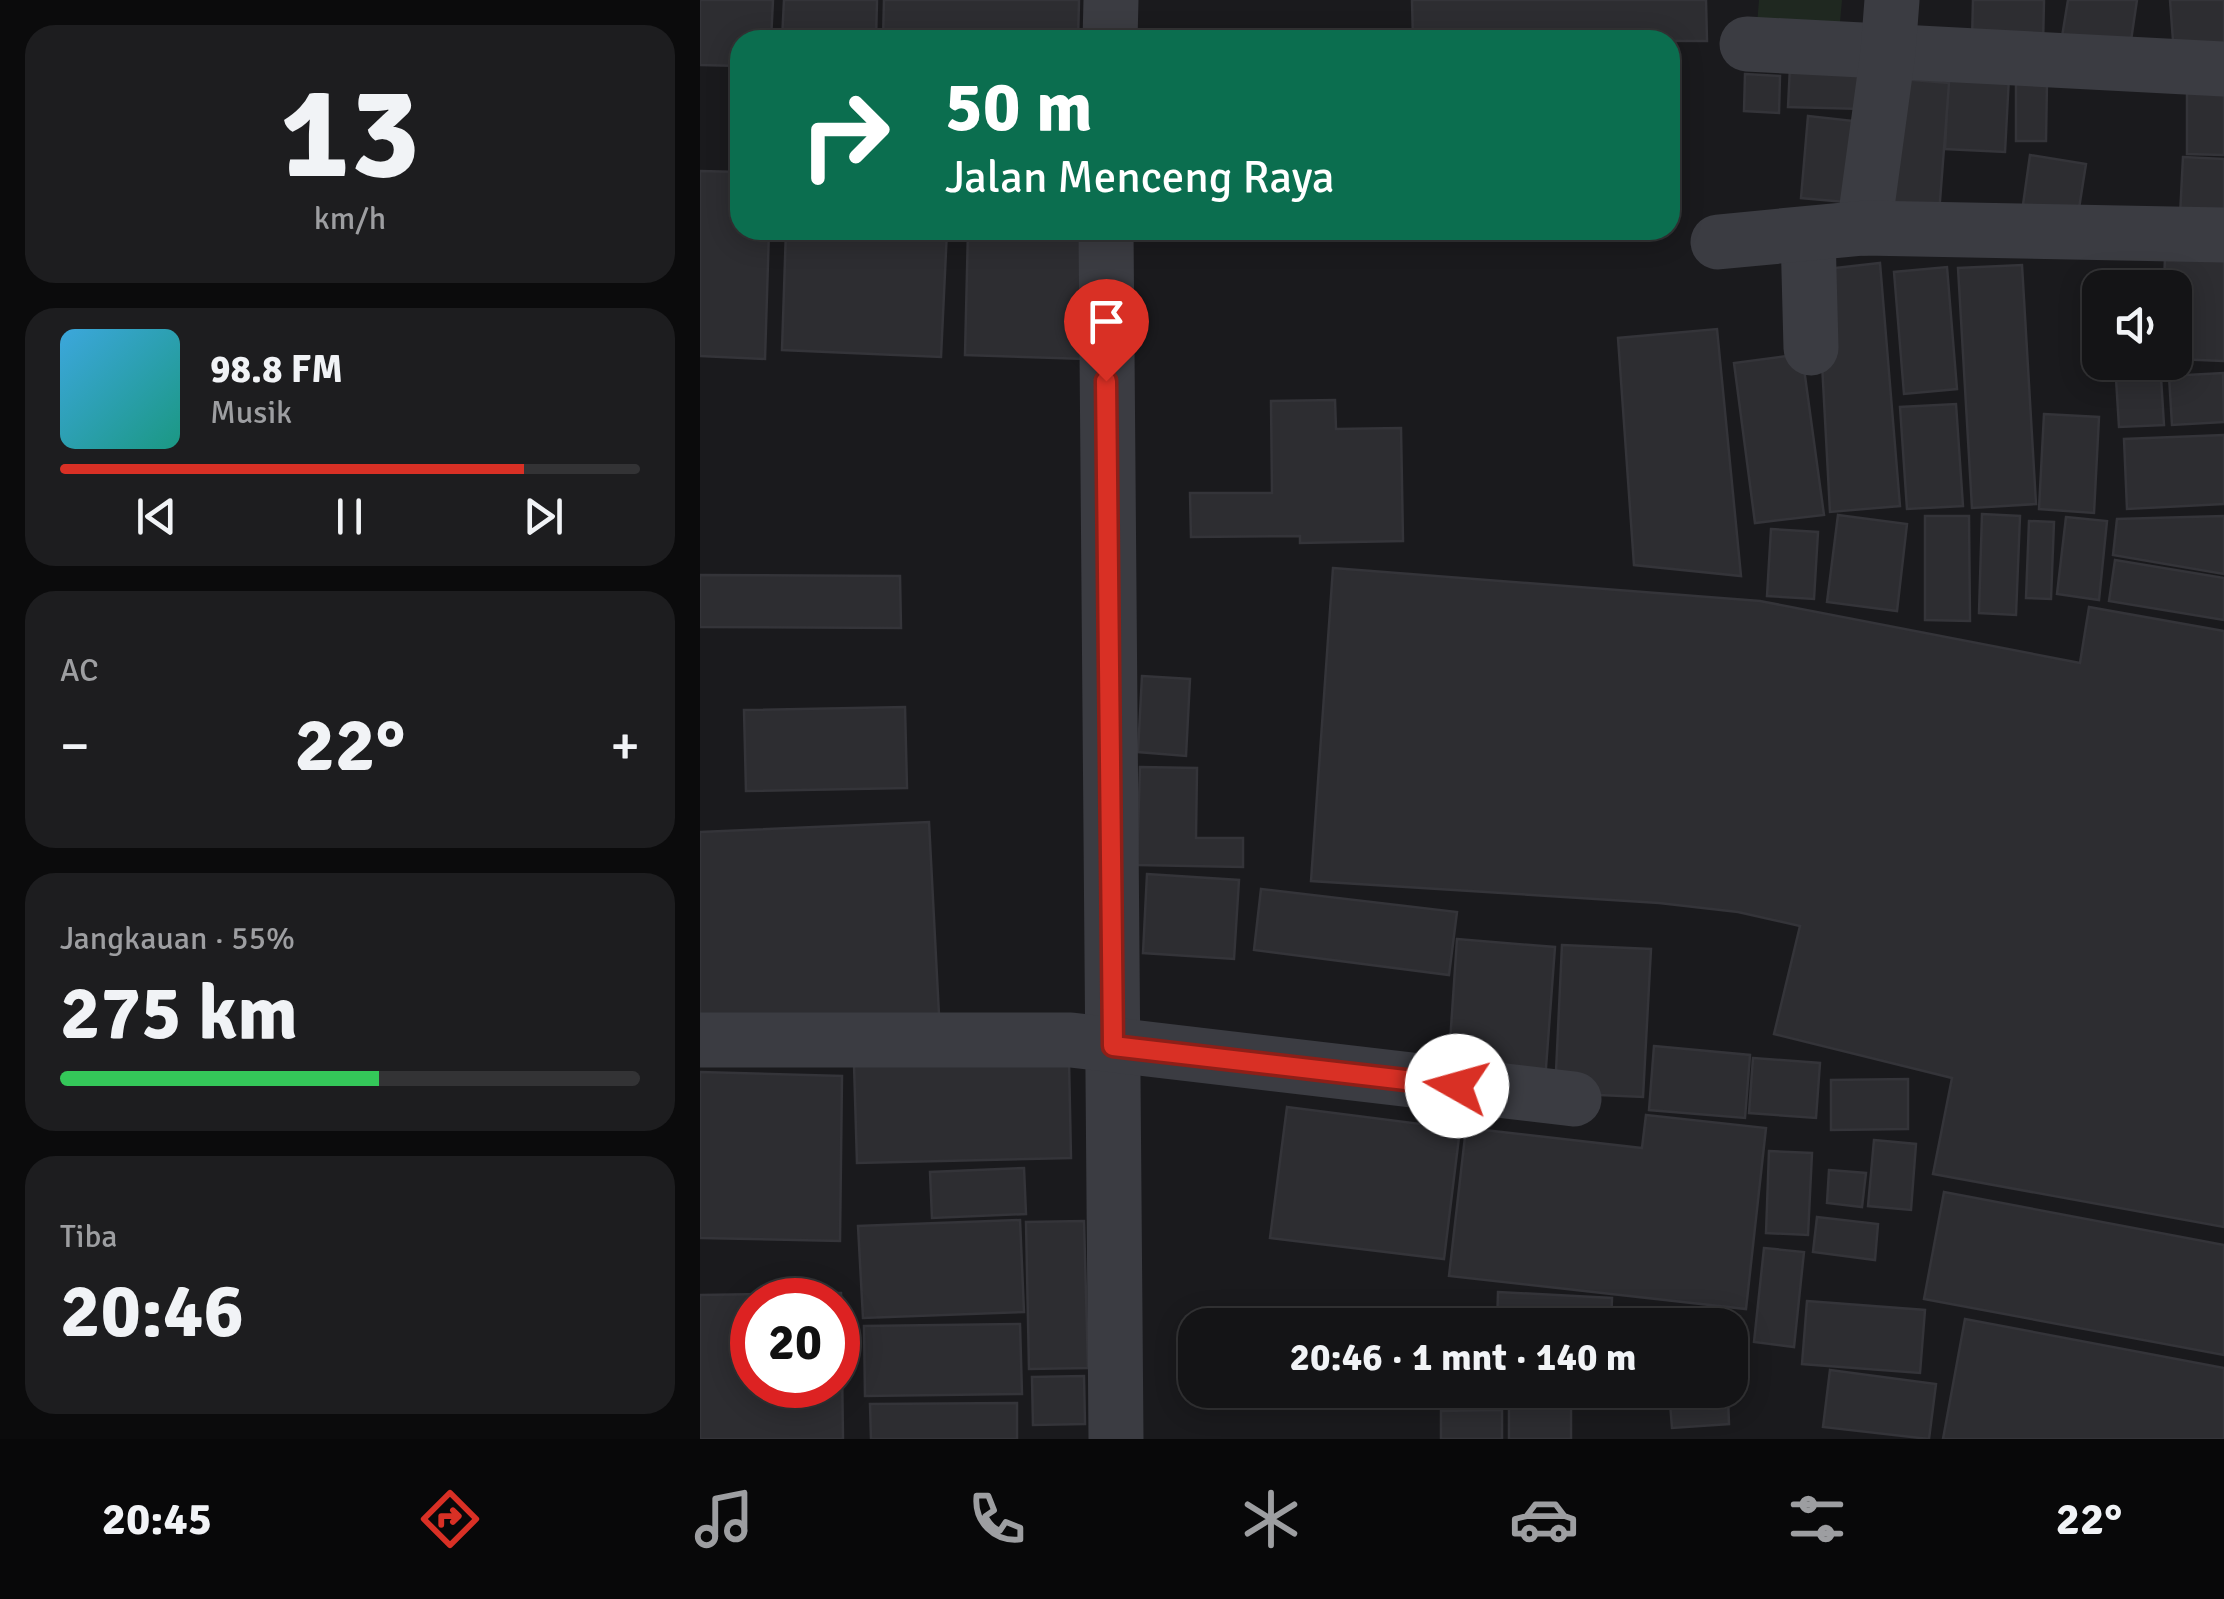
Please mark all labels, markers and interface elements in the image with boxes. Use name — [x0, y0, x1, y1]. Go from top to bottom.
text: 13 — [280, 54, 420, 214]
text: 50 m — [945, 64, 1093, 150]
icon: right — [780, 70, 910, 200]
text: Jalan Menceng Raya — [945, 150, 1335, 205]
text: km/h — [314, 199, 386, 238]
map controls — [2082, 270, 2192, 380]
button: sound — [2082, 270, 2192, 380]
pin — [1064, 279, 1149, 382]
icon: arrive — [1079, 294, 1134, 349]
text: 98.8 FM — [210, 346, 343, 393]
text: Musik — [210, 393, 292, 432]
icon: previous — [129, 489, 184, 544]
icon: pause — [322, 489, 377, 544]
icon: next — [516, 489, 571, 544]
text: AC — [60, 651, 98, 690]
text: 22° — [295, 699, 406, 792]
text: − — [60, 712, 90, 780]
text: + — [610, 712, 640, 780]
text: Jangkauan · 55% — [60, 919, 295, 958]
text: 275 km — [60, 967, 298, 1060]
position arrow — [1405, 1034, 1509, 1138]
text: Tiba — [60, 1217, 118, 1256]
text: 20:46 — [60, 1265, 244, 1358]
speed limit sign: 20 — [730, 1278, 860, 1408]
text: 20:46 · 1 mnt · 140 m — [1289, 1334, 1637, 1381]
icon: directions — [415, 1484, 485, 1554]
icon: music — [689, 1484, 759, 1554]
icon: phone — [962, 1484, 1032, 1554]
icon: climate — [1236, 1484, 1306, 1554]
icon: car — [1509, 1484, 1579, 1554]
icon: filters — [1782, 1484, 1852, 1554]
text: 20:45 — [102, 1492, 212, 1547]
text: 22° — [2056, 1492, 2122, 1547]

